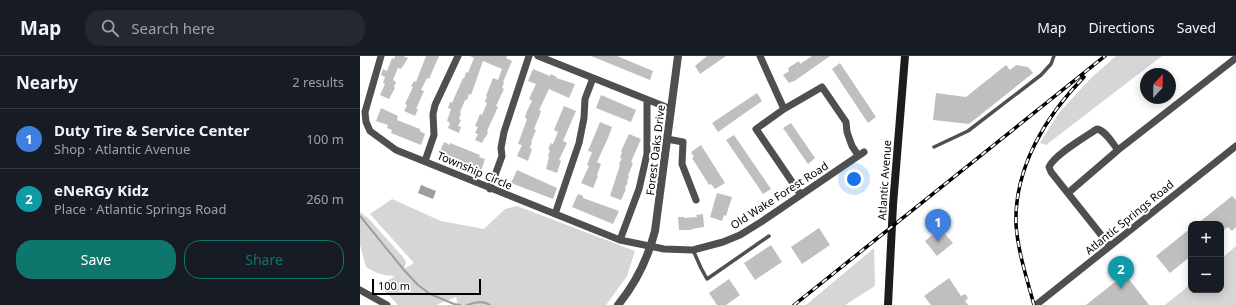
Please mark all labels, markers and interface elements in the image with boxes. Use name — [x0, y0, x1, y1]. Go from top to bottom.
search box — [85, 10, 365, 46]
text: Map — [20, 15, 61, 41]
icon: search — [99, 17, 121, 39]
text: Search here — [131, 18, 215, 38]
text: Map — [1037, 18, 1066, 37]
text: Directions — [1088, 18, 1155, 37]
text: Saved — [1177, 18, 1216, 37]
north arrow — [1140, 68, 1176, 104]
text: Nearby — [16, 71, 78, 94]
text: 2 results — [292, 73, 344, 91]
street label: Forest Oaks Drive — [642, 104, 668, 196]
text: Duty Tire & Service Center — [54, 120, 249, 140]
text: 1 — [25, 130, 33, 148]
text: 100 m — [306, 130, 344, 148]
street label: Atlantic Avenue — [874, 139, 894, 221]
text: Shop · Atlantic Avenue — [54, 140, 190, 158]
street label: Township Circle — [435, 147, 515, 193]
street label: Old Wake Forest Road — [727, 158, 831, 232]
your location — [844, 169, 864, 189]
street label: Atlantic Springs Road — [1082, 177, 1176, 257]
text: eNeRGy Kidz — [54, 180, 149, 200]
text: 2 — [25, 190, 33, 208]
text: 260 m — [306, 190, 344, 208]
text: Place · Atlantic Springs Road — [54, 200, 226, 218]
pin: 1 — [925, 209, 951, 242]
map controls — [1188, 221, 1224, 293]
button: + — [1188, 221, 1224, 257]
button: Save — [16, 240, 176, 279]
button: Share — [184, 240, 344, 279]
pin: 2 — [1108, 256, 1134, 289]
button: − — [1188, 257, 1224, 293]
scale bar — [372, 277, 481, 296]
text: 100 m — [378, 278, 410, 293]

